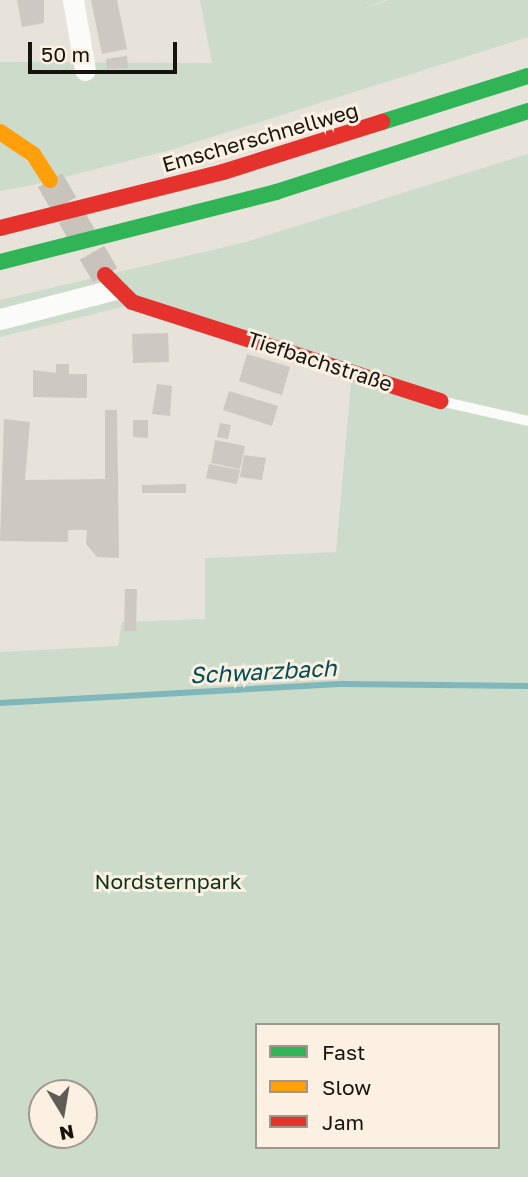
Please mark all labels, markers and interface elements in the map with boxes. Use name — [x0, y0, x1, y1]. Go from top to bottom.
scale bar — [32, 28, 180, 72]
text: 50 m — [41, 41, 90, 67]
street label: Emscherschnellweg — [159, 97, 361, 177]
street label: Tiefbachstraße — [244, 326, 396, 396]
water label: Schwarzbach — [189, 653, 337, 689]
park label: Nordsternpark — [94, 868, 242, 894]
legend — [255, 1023, 500, 1149]
text: Fast — [322, 1039, 365, 1065]
text: Slow — [322, 1074, 371, 1100]
north arrow — [28, 1079, 98, 1149]
text: Jam — [322, 1109, 364, 1135]
text: N — [57, 1120, 76, 1146]

